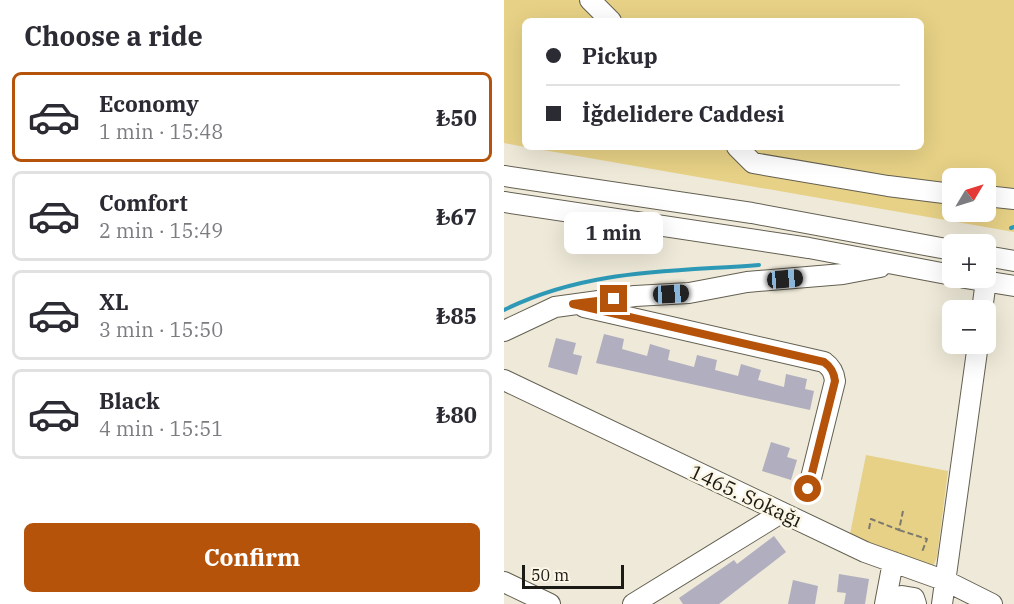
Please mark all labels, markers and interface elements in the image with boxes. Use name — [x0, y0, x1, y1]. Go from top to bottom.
text: Choose a ride — [24, 18, 203, 53]
text: Pickup — [582, 41, 658, 70]
text: Economy — [99, 89, 199, 118]
icon: car — [27, 90, 81, 144]
text: İğdelidere Caddesi — [582, 99, 784, 128]
text: ₺50 — [436, 103, 477, 132]
text: 1 min · 15:48 — [99, 118, 223, 145]
north arrow — [942, 168, 996, 222]
map controls — [942, 168, 996, 354]
text: Comfort — [99, 188, 188, 217]
icon: car — [27, 189, 81, 243]
text: ₺67 — [436, 202, 477, 231]
callout: 1 min — [564, 212, 664, 254]
text: 2 min · 15:49 — [99, 217, 223, 244]
text: 1 min — [586, 219, 642, 246]
button: + — [942, 234, 996, 288]
car — [766, 268, 804, 290]
car — [653, 284, 689, 304]
route end — [600, 285, 627, 312]
text: XL — [99, 287, 129, 316]
icon: car — [27, 288, 81, 342]
button: − — [942, 300, 996, 354]
text: ₺85 — [436, 301, 477, 330]
text: 3 min · 15:50 — [99, 316, 223, 343]
text: Black — [99, 386, 160, 415]
icon: car — [27, 387, 81, 441]
text: ₺80 — [436, 400, 477, 429]
text: 4 min · 15:51 — [99, 415, 223, 442]
street label: 1465. Sokağı — [686, 458, 807, 533]
route start — [794, 475, 821, 502]
button: Confirm — [24, 523, 480, 592]
scale bar — [522, 562, 624, 590]
text: 50 m — [531, 565, 569, 585]

